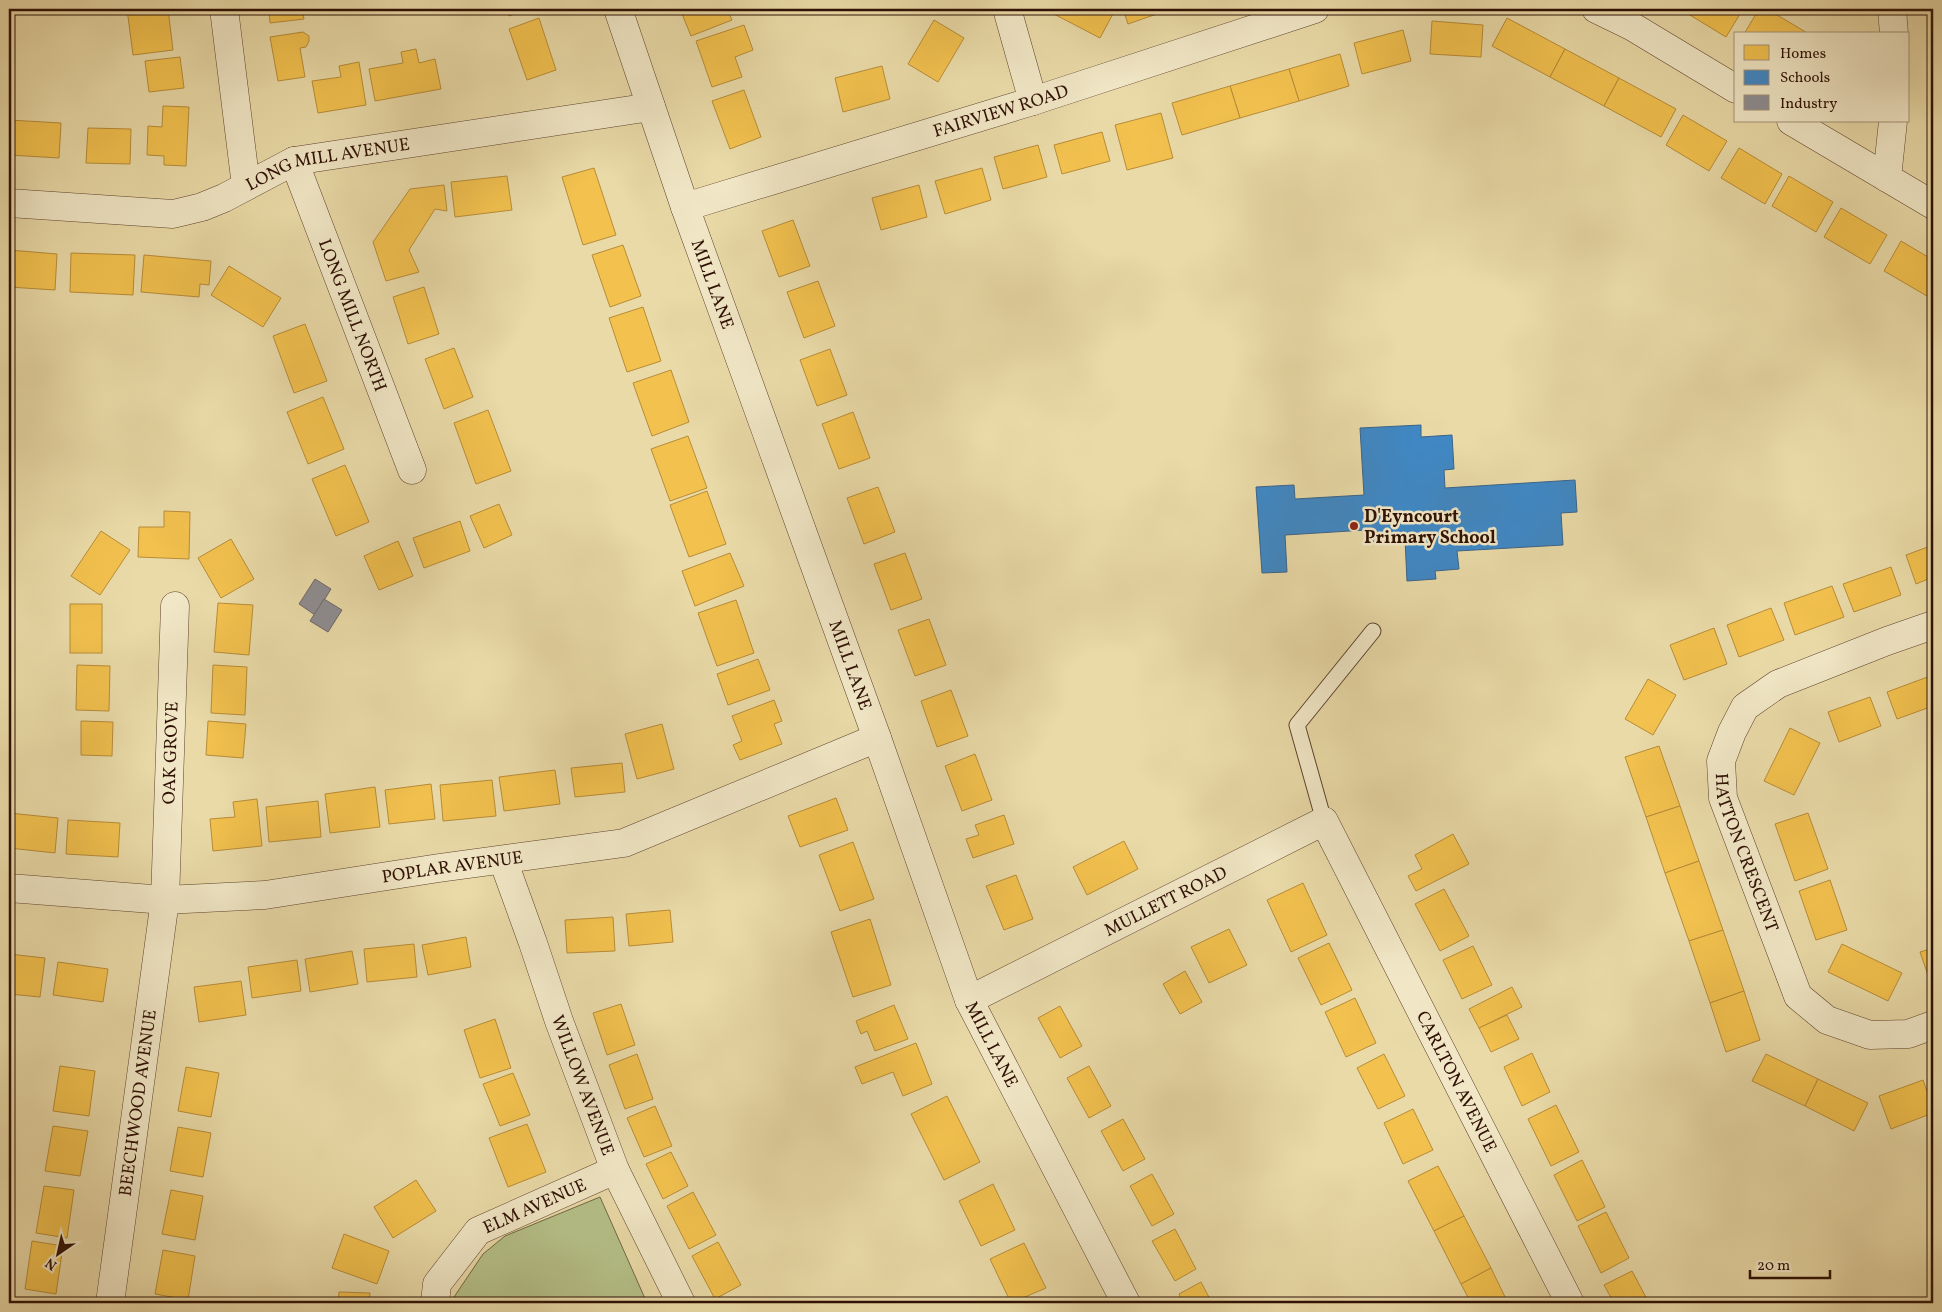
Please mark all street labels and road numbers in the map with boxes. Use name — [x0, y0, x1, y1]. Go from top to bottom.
street label: FAIRVIEW ROAD — [930, 79, 1072, 145]
street label: LONG MILL AVENUE — [242, 133, 412, 198]
street label: LONG MILL NORTH — [311, 236, 392, 396]
street label: MILL LANE — [684, 236, 739, 333]
street label: MILL LANE — [821, 617, 877, 714]
street label: OAK GROVE — [157, 701, 186, 805]
street label: HATTON CRESCENT — [1708, 772, 1784, 936]
street label: POPLAR AVENUE — [380, 846, 525, 891]
street label: MULLETT ROAD — [1100, 861, 1232, 944]
street label: MILL LANE — [958, 997, 1023, 1092]
street label: CARLTON AVENUE — [1409, 1007, 1502, 1157]
street label: BEECHWOOD AVENUE — [114, 1008, 164, 1198]
street label: WILLOW AVENUE — [544, 1012, 620, 1160]
street label: ELM AVENUE — [479, 1173, 591, 1241]

